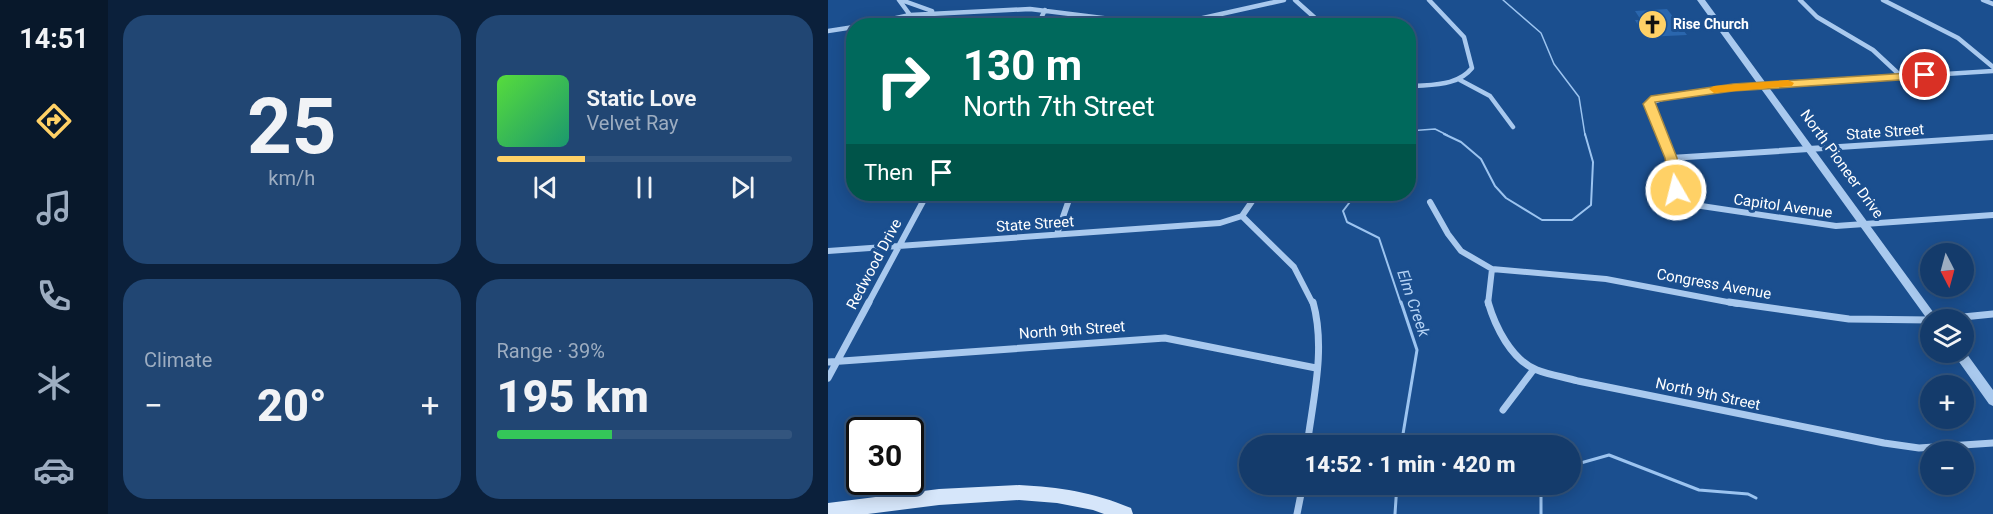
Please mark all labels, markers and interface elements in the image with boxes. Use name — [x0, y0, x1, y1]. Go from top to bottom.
church icon: Rise Church — [1636, 8, 1668, 40]
place label: Rise Church — [1673, 16, 1749, 32]
text: 14:51 — [19, 23, 89, 55]
text: 130 m — [963, 41, 1082, 90]
icon: right — [864, 42, 942, 120]
pin — [1899, 49, 1950, 100]
icon: arrive — [1908, 58, 1941, 91]
text: 25 — [247, 81, 337, 172]
text: Static Love — [587, 86, 697, 111]
text: North 7th Street — [963, 91, 1155, 123]
icon: directions — [33, 100, 75, 142]
street label: North Pioneer Drive — [1797, 106, 1887, 222]
text: Velvet Ray — [587, 111, 678, 135]
street label: State Street — [1845, 120, 1925, 144]
icon: arrive — [925, 156, 958, 189]
position arrow — [1644, 158, 1708, 222]
text: Then — [864, 160, 913, 185]
text: km/h — [268, 166, 315, 190]
icon: previous — [529, 171, 562, 204]
icon: pause — [628, 171, 661, 204]
icon: next — [726, 171, 759, 204]
icon: music — [33, 187, 75, 229]
street label: Capitol Avenue — [1732, 190, 1834, 222]
street label: State Street — [995, 212, 1075, 236]
street label: Redwood Drive — [843, 216, 905, 312]
north arrow — [1920, 243, 1974, 297]
map controls — [1920, 243, 1974, 495]
street label: Congress Avenue — [1655, 265, 1773, 303]
water label: Elm Creek — [1393, 267, 1434, 340]
icon: phone — [33, 275, 75, 317]
button: layers — [1920, 309, 1974, 363]
street label: North 9th Street — [1018, 317, 1126, 343]
text: Range · 39% — [497, 339, 605, 363]
text: Climate — [144, 348, 212, 372]
icon: climate — [33, 362, 75, 404]
text: 195 km — [497, 370, 649, 423]
street label: North 9th Street — [1654, 374, 1762, 414]
button: + — [1920, 375, 1974, 429]
text: 20° — [257, 379, 327, 432]
text: − — [144, 386, 163, 425]
text: + — [421, 386, 440, 425]
speed limit sign: 30 — [846, 417, 924, 495]
button: − — [1920, 441, 1974, 495]
icon: car — [33, 449, 75, 491]
text: 14:52 · 1 min · 420 m — [1305, 452, 1515, 477]

